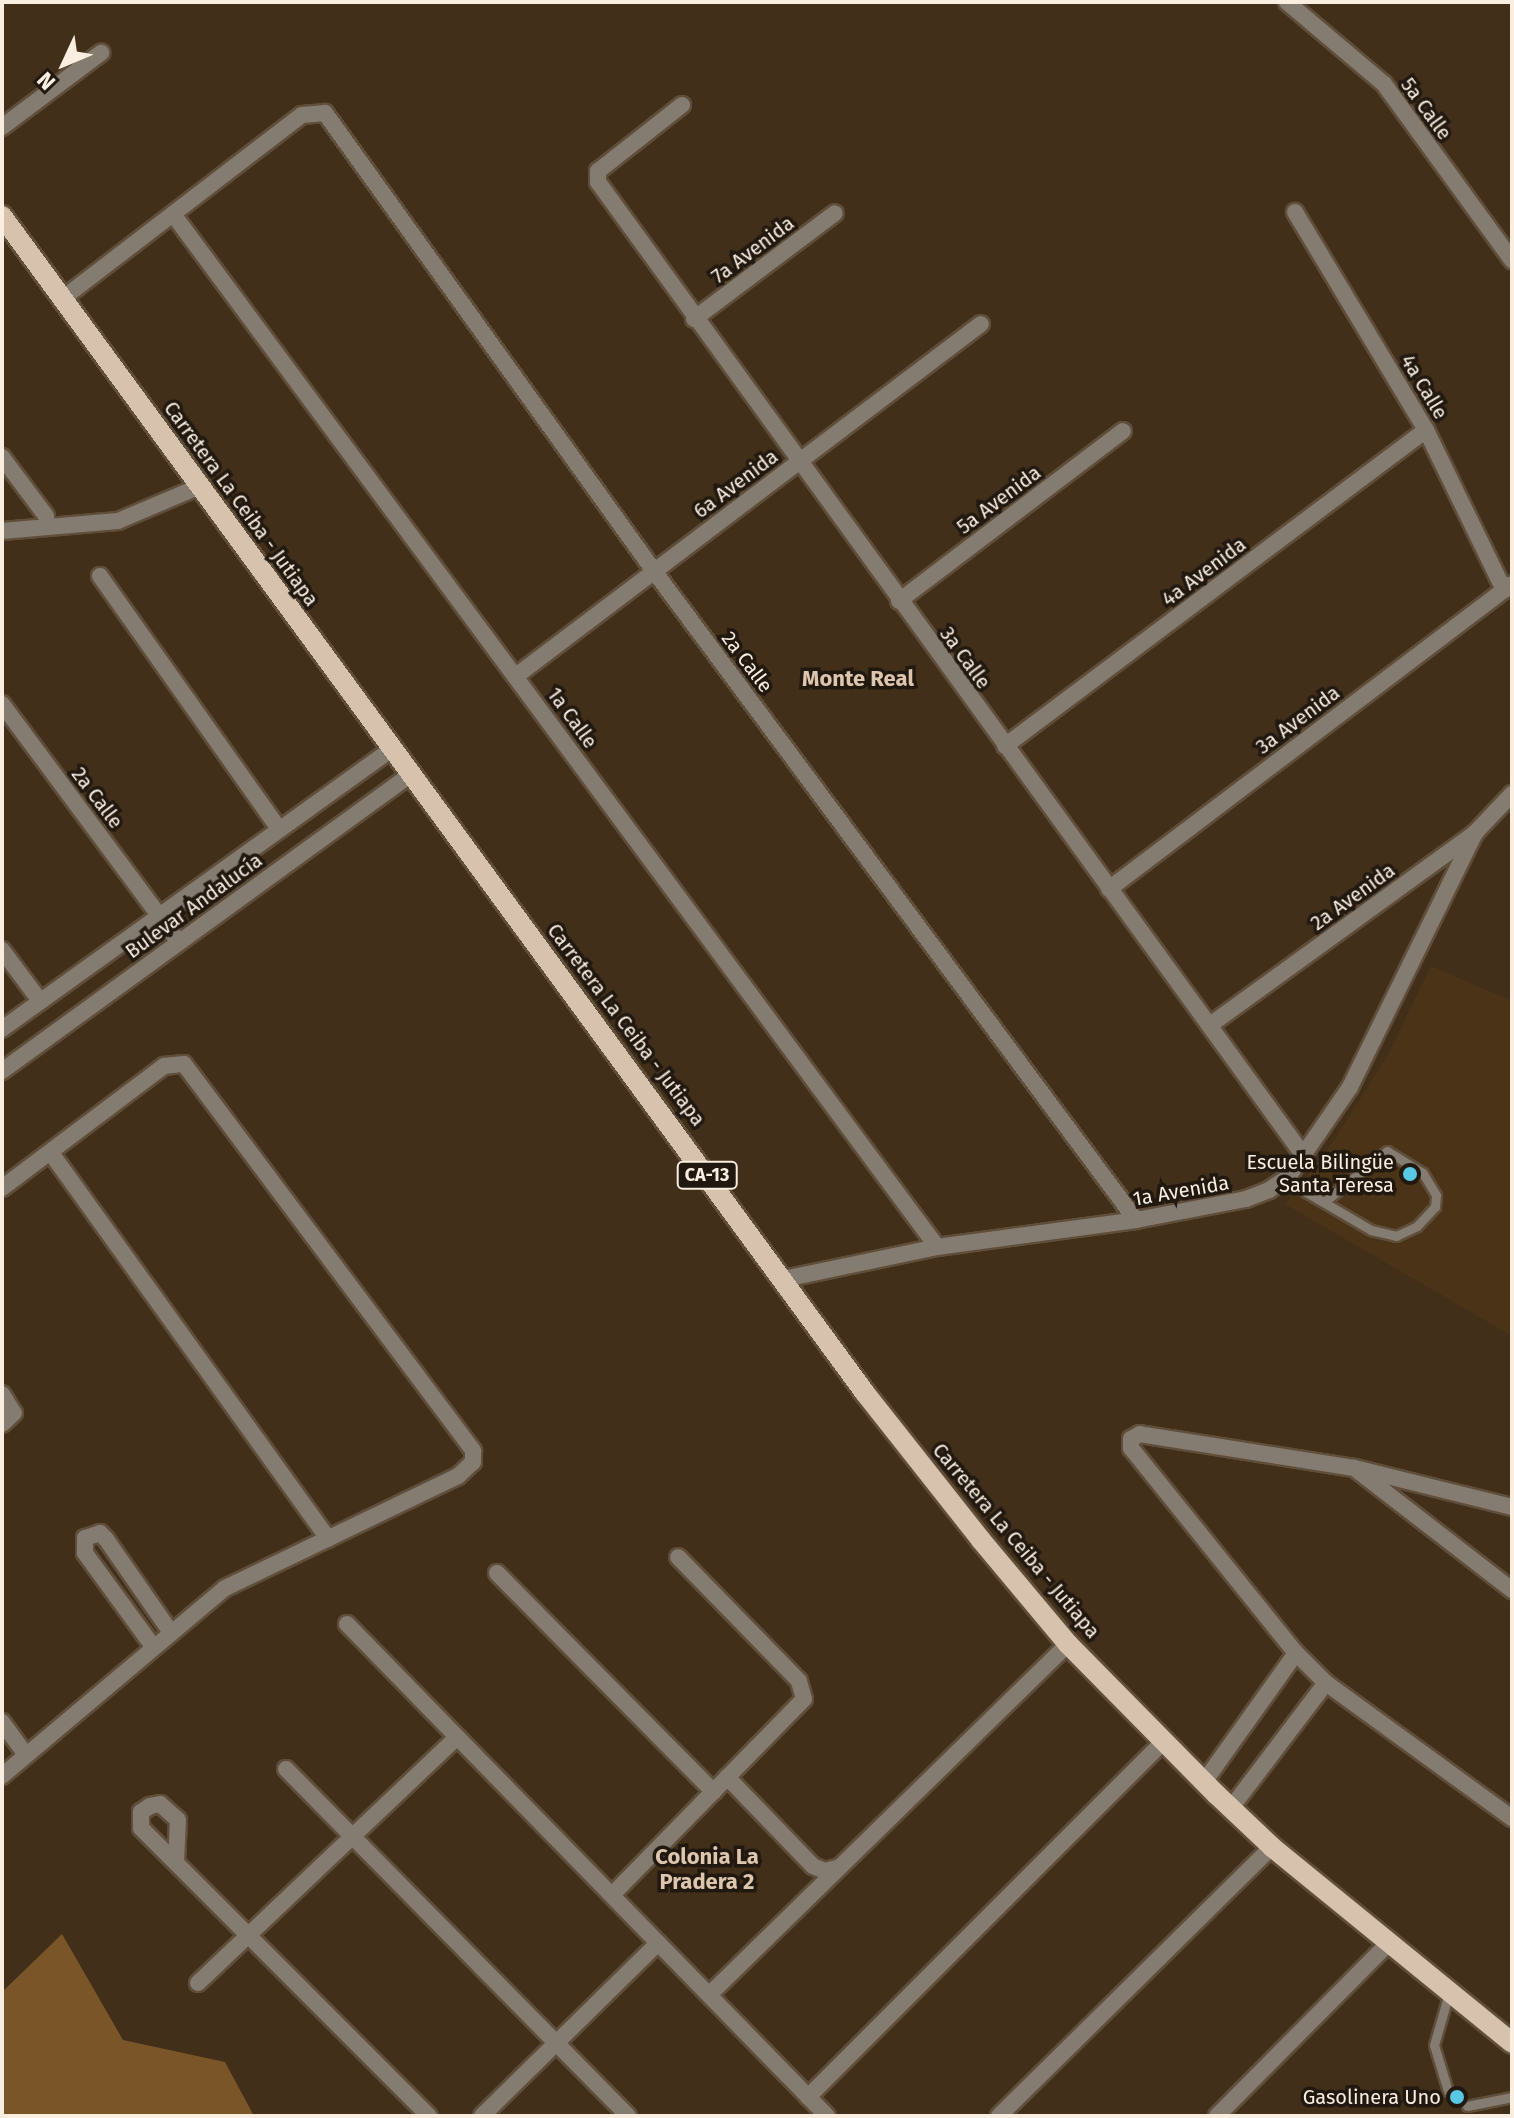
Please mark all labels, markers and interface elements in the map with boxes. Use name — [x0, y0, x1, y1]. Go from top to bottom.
north arrow — [24, 24, 104, 104]
text: N — [32, 66, 61, 96]
street label: 5a Calle — [1396, 73, 1456, 145]
street label: 7a Avenida — [707, 211, 799, 289]
street label: 4a Calle — [1395, 350, 1453, 424]
street label: Carretera La Ceiba - Jutiapa — [159, 397, 323, 611]
street label: 6a Avenida — [689, 445, 783, 523]
street label: 5a Avenida — [952, 461, 1046, 539]
street label: 4a Avenida — [1157, 533, 1251, 611]
street label: 3a Calle — [935, 622, 995, 694]
street label: 2a Calle — [716, 627, 778, 697]
district label: Monte Real — [802, 666, 914, 692]
street label: 3a Avenida — [1251, 681, 1345, 759]
street label: 1a Calle — [542, 683, 602, 753]
street label: 2a Calle — [66, 763, 128, 833]
street label: Bulevar Andalucía — [121, 848, 267, 964]
street label: 2a Avenida — [1306, 858, 1400, 936]
street label: Carretera La Ceiba - Jutiapa — [542, 919, 710, 1131]
place label: Escuela Bilingüe Santa Teresa — [1246, 1150, 1394, 1197]
road number: CA-13 — [675, 1161, 739, 1189]
marker: Escuela Bilingüe Santa Teresa — [1401, 1165, 1419, 1183]
street label: 1a Avenida — [1131, 1171, 1231, 1211]
street label: Carretera La Ceiba - Jutiapa — [927, 1439, 1105, 1643]
district label: Colonia La Pradera 2 — [655, 1843, 759, 1894]
place label: Gasolinera Uno — [1303, 2085, 1441, 2109]
marker: Gasolinera Uno — [1448, 2088, 1466, 2106]

